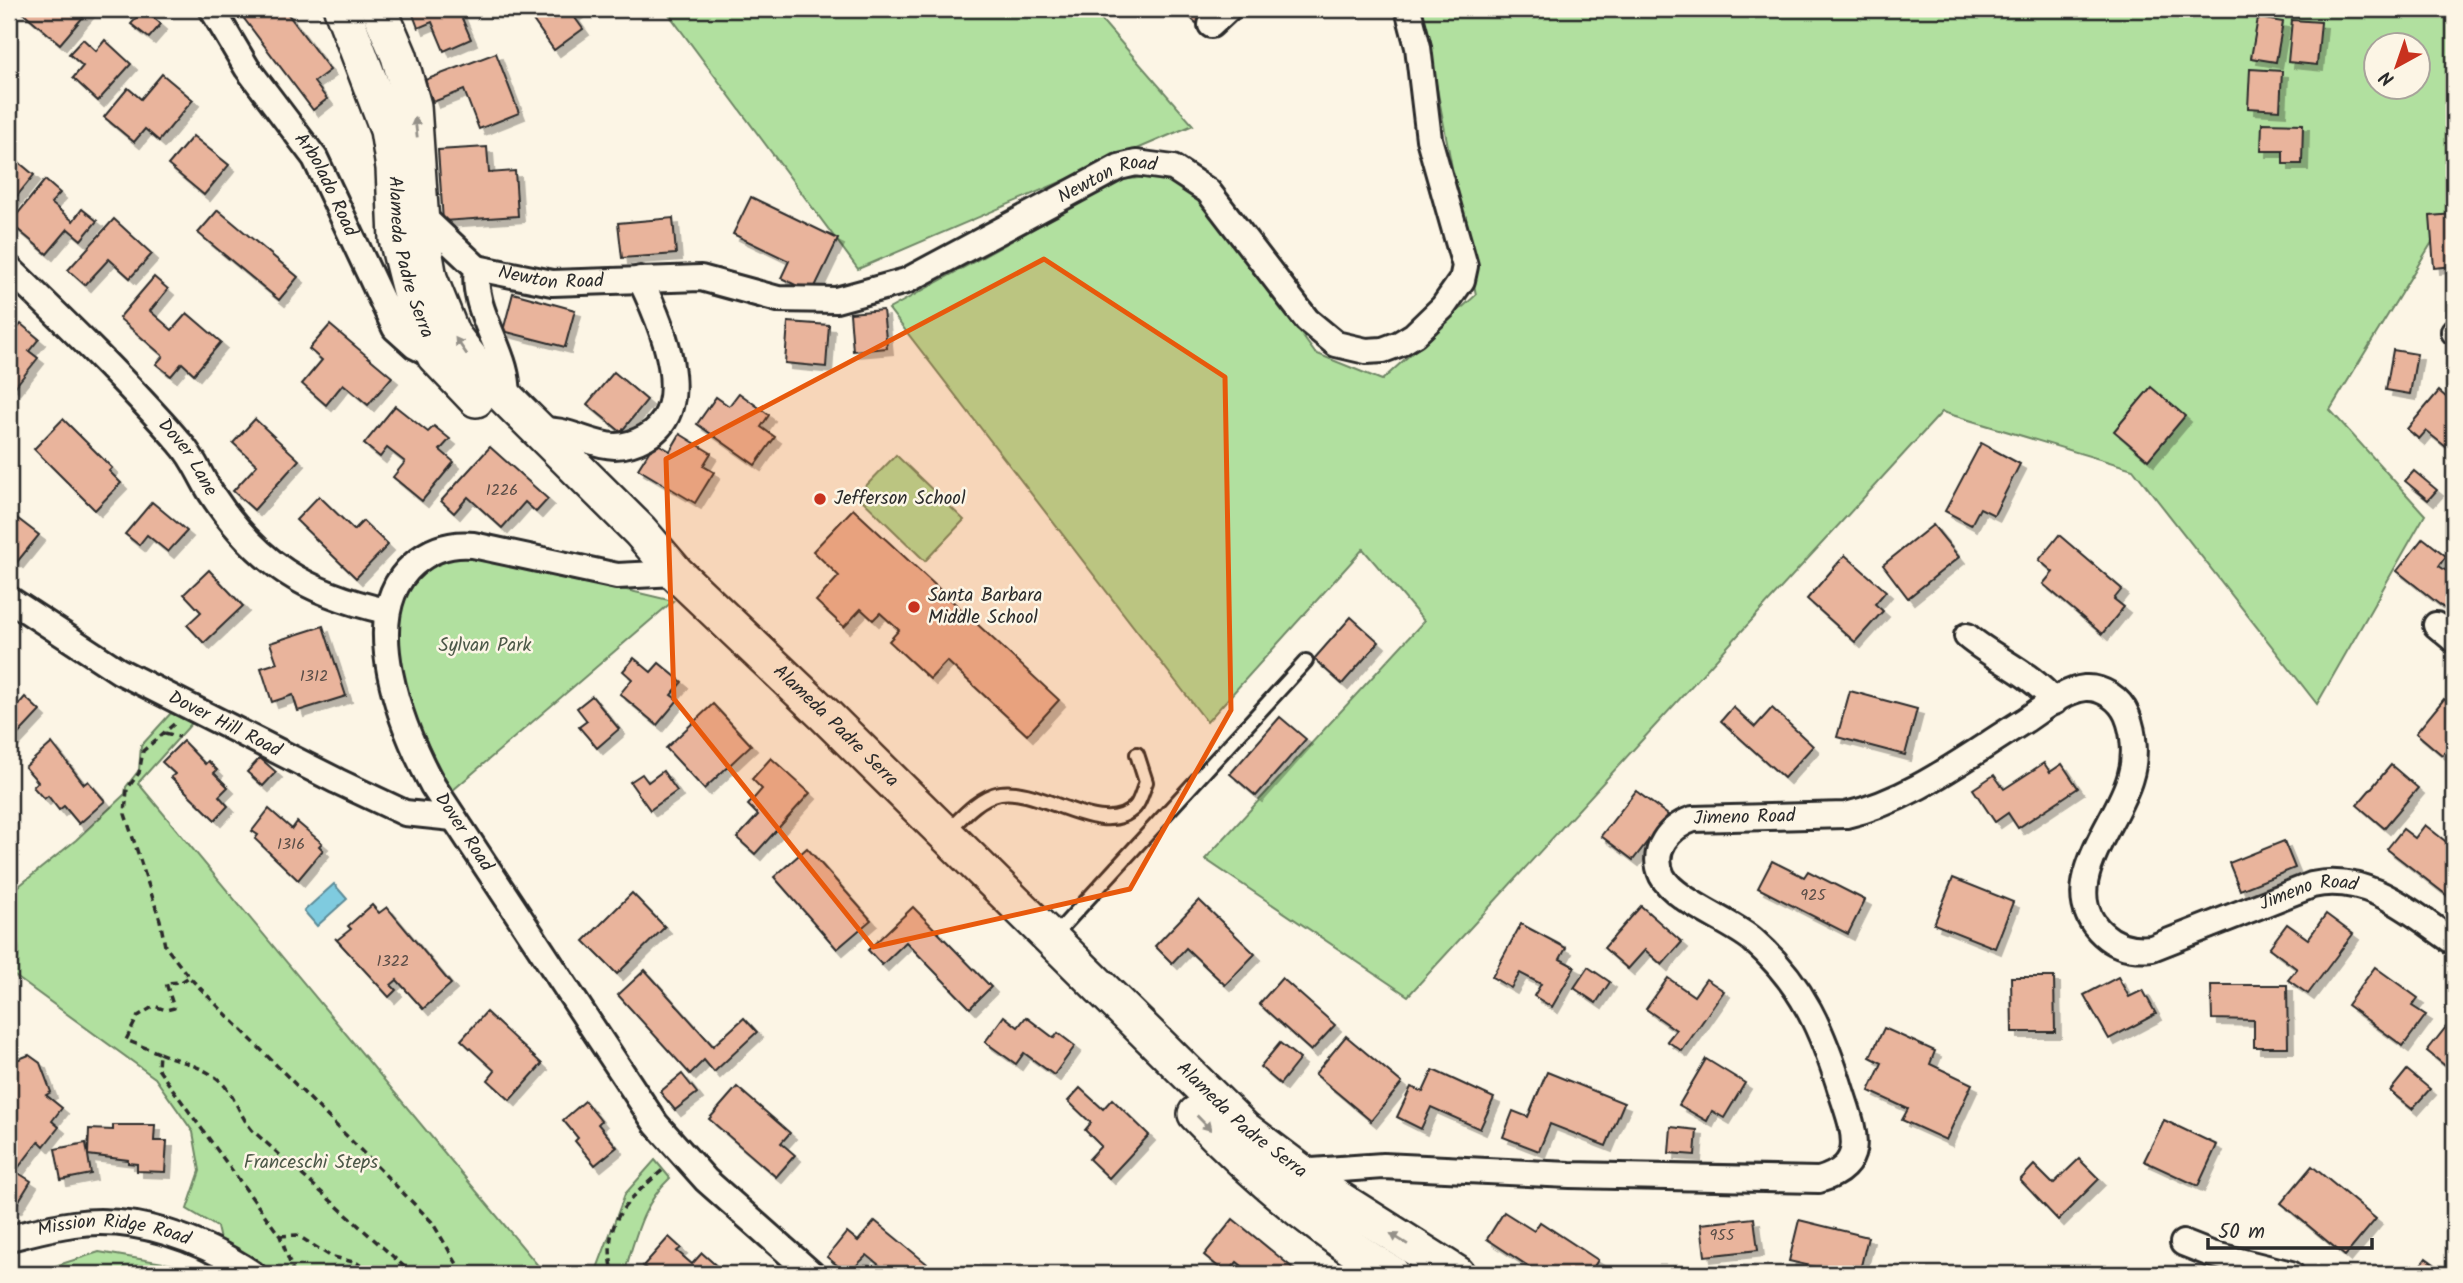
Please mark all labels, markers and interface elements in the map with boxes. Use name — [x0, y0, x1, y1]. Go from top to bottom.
north arrow — [2362, 32, 2432, 102]
text: N — [2373, 62, 2402, 93]
one-way arrow — [410, 116, 421, 138]
street label: Arbolado Road — [286, 126, 365, 242]
street label: Newton Road — [1052, 148, 1159, 212]
street label: Alameda Padre Serra — [379, 175, 442, 343]
street label: Newton Road — [496, 258, 605, 298]
one-way arrow — [454, 337, 468, 355]
street label: Dover Lane — [150, 412, 225, 503]
house number: 1226 — [486, 478, 518, 503]
place label: Jefferson School — [834, 484, 966, 514]
marker: Jefferson School — [812, 491, 828, 507]
place label: Santa Barbara Middle School — [928, 581, 1042, 633]
marker: Santa Barbara Middle School — [906, 599, 922, 615]
park label: Sylvan Park — [439, 631, 531, 661]
street label: Alameda Padre Serra — [766, 658, 906, 795]
house number: 1312 — [300, 664, 328, 689]
street label: Dover Hill Road — [163, 683, 287, 766]
street label: Dover Road — [426, 787, 501, 878]
street label: Jimeno Road — [1693, 801, 1796, 834]
house number: 1316 — [277, 832, 305, 857]
street label: Jimeno Road — [2255, 868, 2361, 919]
house number: 925 — [1800, 883, 1827, 908]
house number: 1322 — [377, 949, 409, 974]
street label: Alameda Padre Serra — [1169, 1055, 1313, 1186]
one-way arrow — [1196, 1114, 1212, 1131]
park label: Franceschi Steps — [244, 1148, 378, 1178]
scale bar — [2208, 1206, 2372, 1250]
street label: Mission Ridge Road — [34, 1207, 195, 1255]
text: 50 m — [2218, 1216, 2265, 1249]
house number: 955 — [1710, 1223, 1736, 1248]
one-way arrow — [1389, 1232, 1408, 1245]

